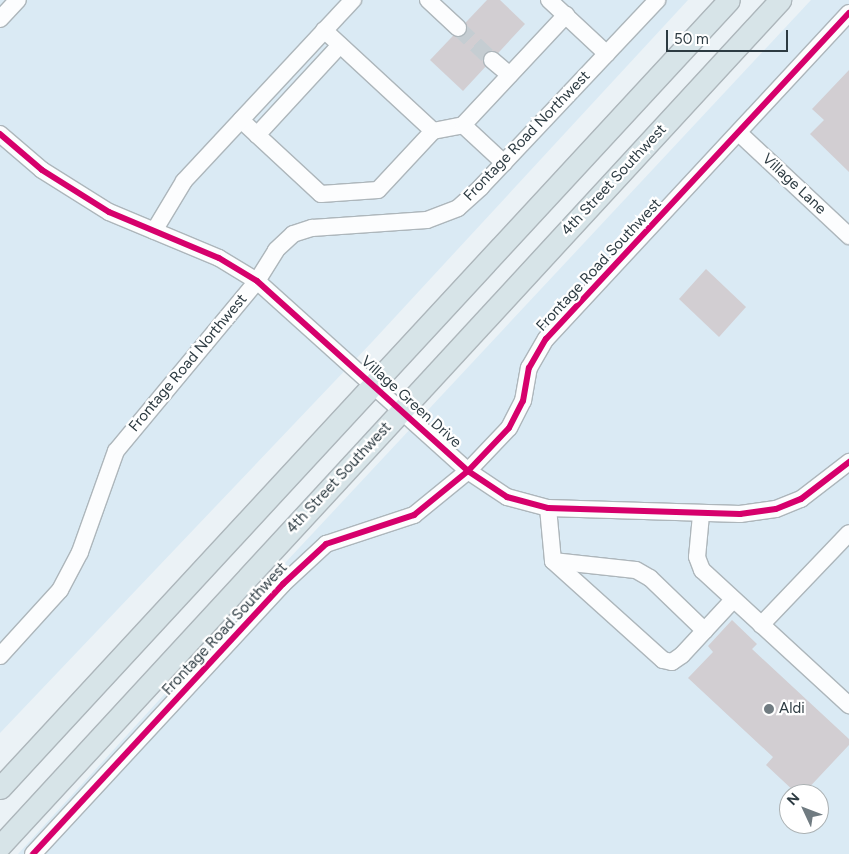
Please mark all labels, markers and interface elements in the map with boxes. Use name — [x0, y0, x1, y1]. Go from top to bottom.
scale bar — [669, 20, 792, 52]
text: 50 m — [674, 30, 709, 48]
street label: Frontage Road Northwest — [460, 67, 594, 205]
street label: 4th Street Southwest — [558, 121, 670, 239]
street label: Village Lane — [758, 150, 830, 218]
street label: Frontage Road Southwest — [533, 195, 665, 335]
street label: Frontage Road Northwest — [125, 291, 251, 435]
street label: Village Green Drive — [357, 352, 465, 452]
street label: 4th Street Southwest — [283, 419, 395, 537]
street label: Frontage Road Southwest — [159, 559, 291, 699]
place label: Aldi — [779, 700, 805, 718]
marker: Aldi — [763, 703, 775, 715]
north arrow — [779, 784, 829, 834]
text: N — [783, 789, 803, 809]

